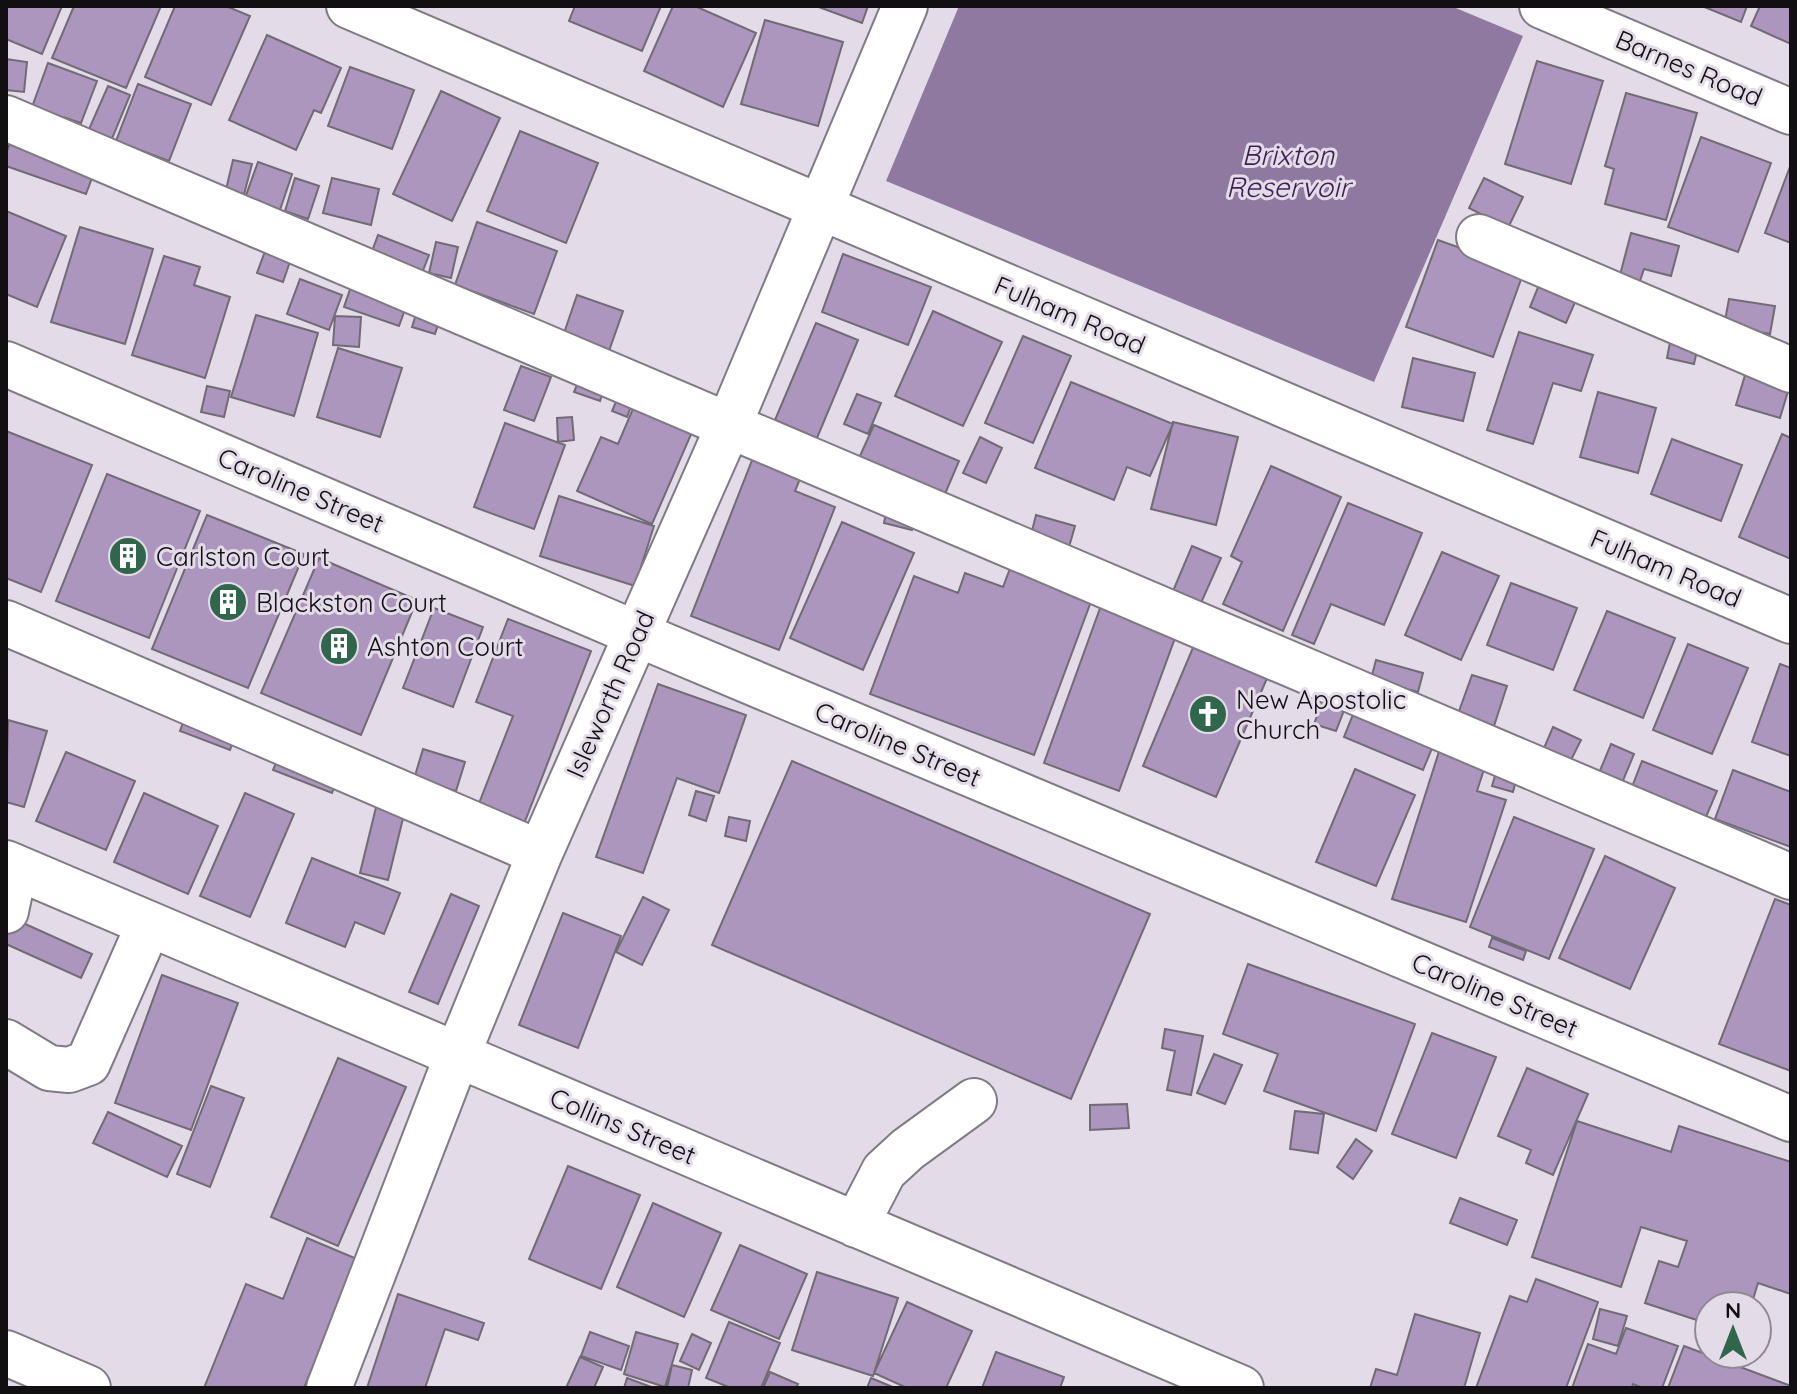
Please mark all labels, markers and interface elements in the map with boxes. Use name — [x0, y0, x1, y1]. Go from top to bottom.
street label: Barnes Road — [1611, 22, 1767, 114]
water label: Brixton Reservoir — [1226, 137, 1353, 204]
street label: Fulham Road — [989, 268, 1151, 362]
street label: Caroline Street — [213, 440, 389, 540]
street label: Fulham Road — [1585, 521, 1747, 615]
building icon: Carlston Court — [107, 535, 149, 577]
place label: Carlston Court — [156, 540, 330, 573]
building icon: Blackston Court — [207, 581, 249, 623]
place label: Blackston Court — [256, 586, 447, 619]
street label: Isleworth Road — [558, 605, 662, 783]
building icon: Ashton Court — [318, 625, 360, 667]
place label: Ashton Court — [367, 630, 524, 663]
place label: New Apostolic Church — [1236, 683, 1406, 746]
church icon: New Apostolic Church — [1187, 693, 1229, 735]
street label: Caroline Street — [810, 694, 986, 794]
street label: Caroline Street — [1407, 945, 1583, 1045]
street label: Collins Street — [545, 1080, 701, 1172]
north arrow — [1693, 1290, 1773, 1370]
text: N — [1725, 1296, 1741, 1324]

